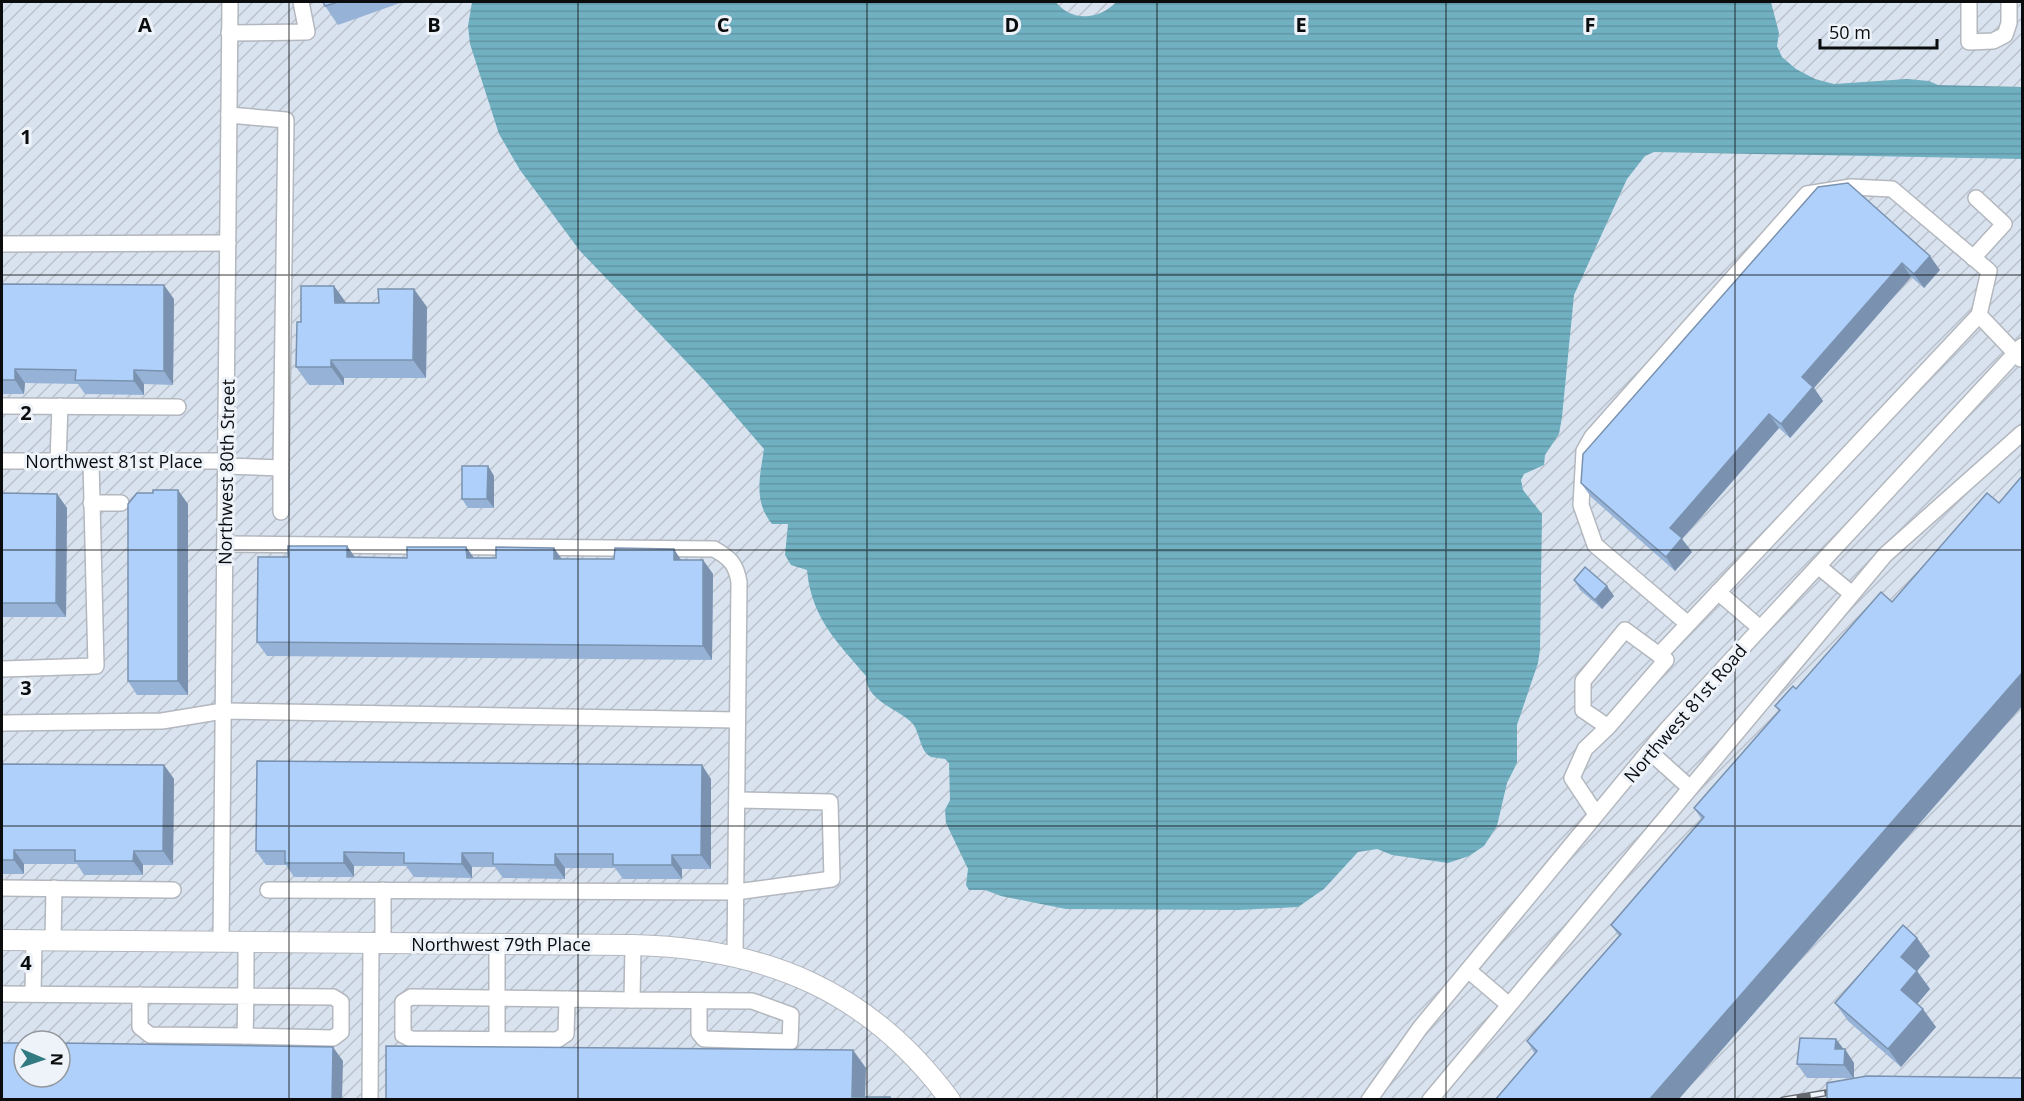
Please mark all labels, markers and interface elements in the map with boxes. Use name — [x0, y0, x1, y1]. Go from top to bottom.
text: A — [138, 11, 152, 38]
text: B — [427, 11, 441, 38]
text: C — [717, 11, 730, 38]
text: D — [1005, 11, 1019, 38]
text: E — [1295, 11, 1307, 38]
text: F — [1585, 11, 1595, 38]
scale bar — [1820, 12, 1937, 50]
text: 50 m — [1829, 20, 1871, 44]
text: 1 — [20, 123, 32, 150]
street label: Northwest 80th Street — [212, 379, 240, 565]
text: 2 — [20, 399, 32, 426]
street label: Northwest 81st Place — [25, 449, 203, 473]
street label: Northwest 81st Road — [1618, 639, 1752, 787]
text: 3 — [20, 674, 32, 701]
street label: Northwest 79th Place — [411, 932, 591, 956]
text: 4 — [20, 949, 32, 976]
north arrow — [12, 1029, 72, 1089]
text: N — [46, 1053, 68, 1066]

